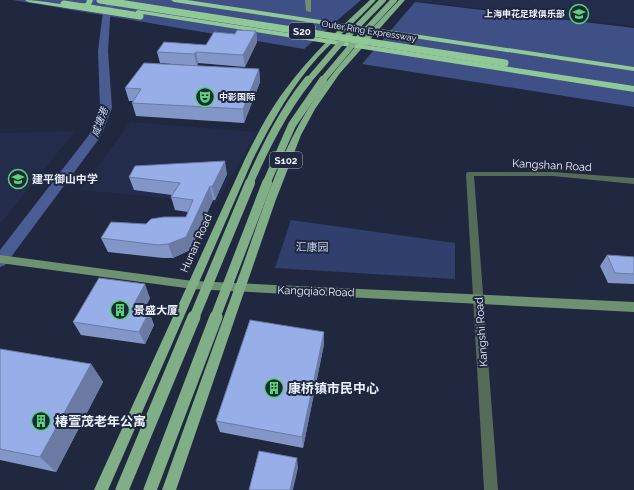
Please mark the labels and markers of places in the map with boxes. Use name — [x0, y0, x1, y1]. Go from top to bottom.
school or university icon: 上海申花足球俱乐部 — [568, 3, 590, 25]
place label: 上海申花足球俱乐部 — [484, 9, 565, 19]
theatre icon: 中影国际 — [194, 86, 216, 108]
place label: 中影国际 — [219, 92, 256, 102]
school or university icon: 建平御山中学 — [7, 168, 29, 190]
place label: 建平御山中学 — [32, 173, 98, 186]
building icon: 景盛大厦 — [109, 299, 131, 321]
place label: 景盛大厦 — [134, 304, 178, 317]
building icon: 康桥镇市民中心 — [263, 377, 285, 399]
place label: 康桥镇市民中心 — [288, 381, 379, 396]
building icon: 椿萱茂老年公寓 — [30, 410, 52, 432]
place label: 椿萱茂老年公寓 — [55, 414, 146, 429]

